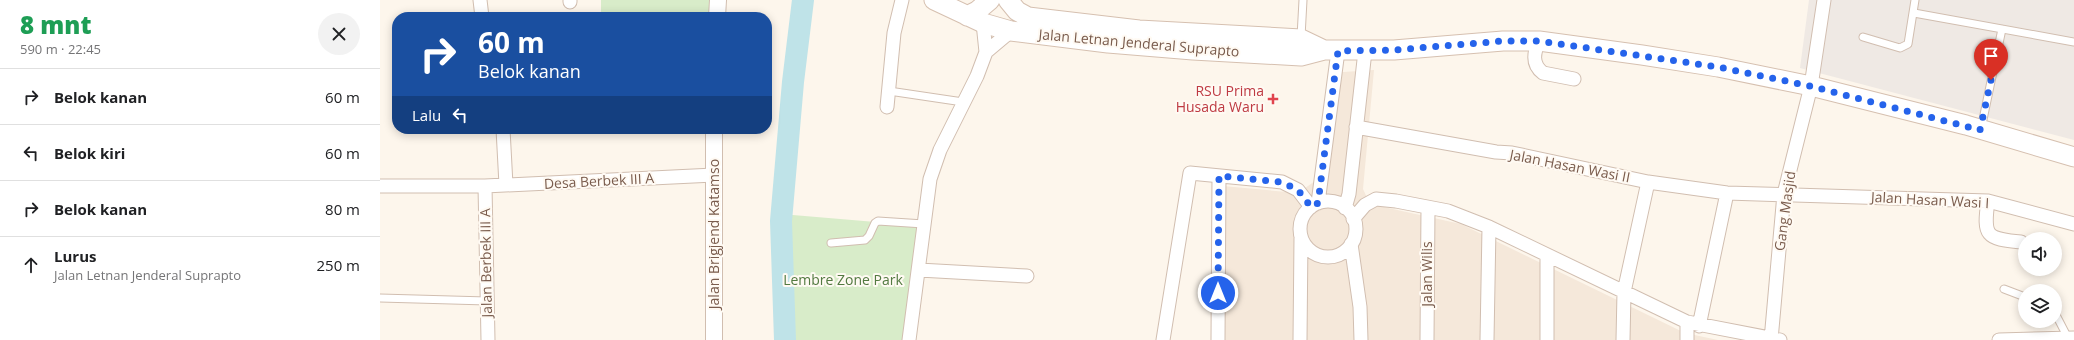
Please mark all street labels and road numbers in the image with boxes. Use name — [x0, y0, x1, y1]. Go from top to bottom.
street label: Jalan Letnan Jenderal Suprapto — [1036, 24, 1240, 61]
street label: Jalan Hasan Wasi II — [1506, 144, 1632, 186]
street label: Jalan Brigjend Katamso — [704, 159, 723, 311]
street label: Desa Berbek III A — [543, 168, 655, 193]
street label: Gang Masjid — [1769, 170, 1800, 252]
street label: Jalan Hasan Wasi I — [1868, 187, 1990, 212]
street label: Jalan Berbek III A — [475, 208, 496, 320]
street label: Jalan Wilis — [1417, 241, 1436, 309]

